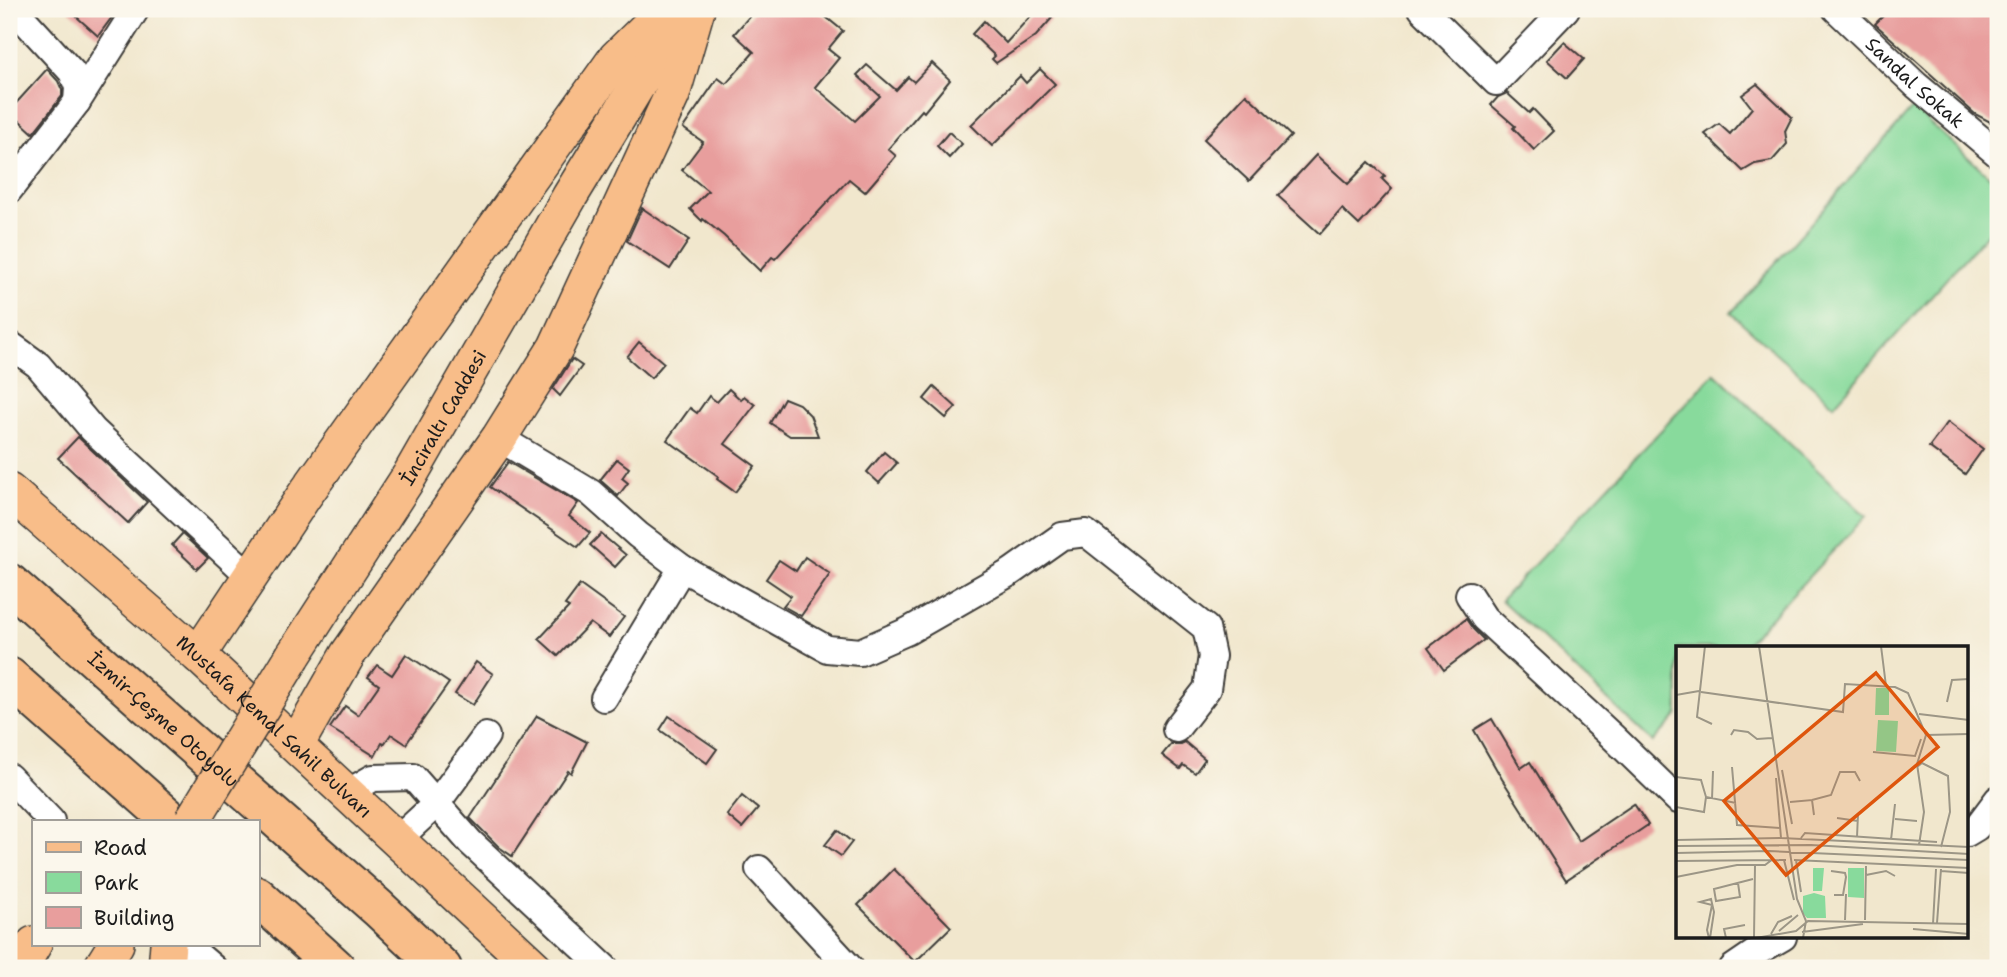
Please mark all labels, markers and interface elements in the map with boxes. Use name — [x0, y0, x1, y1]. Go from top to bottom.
street label: Sandal Sokak — [1860, 32, 1970, 134]
street label: İnciraltı Caddesi — [395, 345, 492, 490]
street label: Mustafa Kemal Sahil Bulvarı — [171, 630, 377, 824]
street label: İzmir-Çeşme Otoyolu — [82, 646, 244, 793]
inset map — [1676, 646, 1968, 939]
legend — [32, 820, 259, 946]
text: Road — [94, 834, 147, 862]
text: Park — [94, 869, 139, 897]
text: Building — [94, 904, 174, 932]

